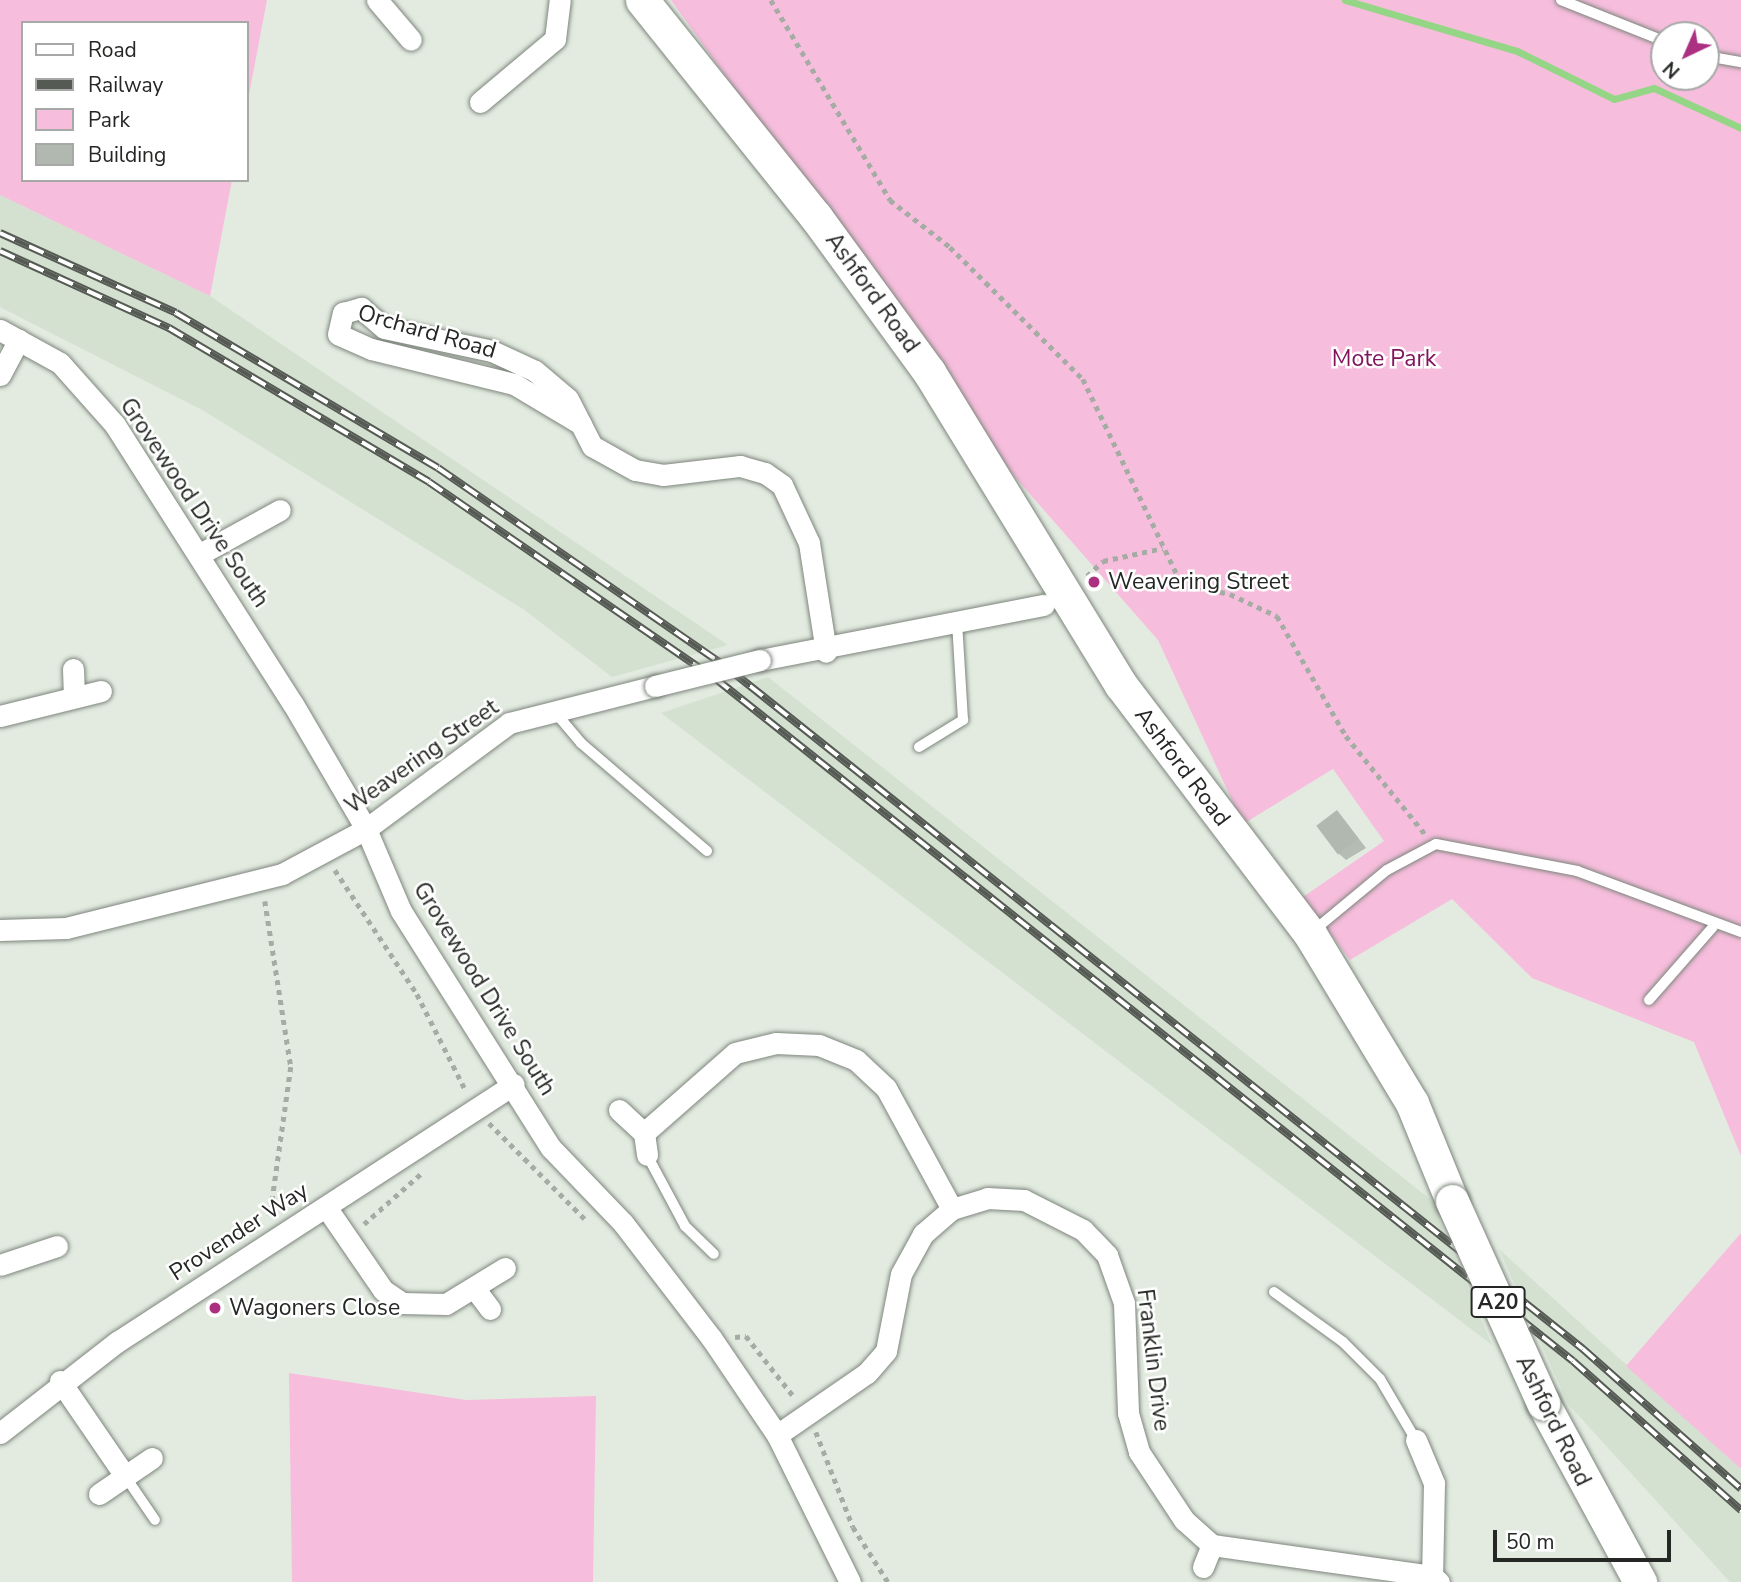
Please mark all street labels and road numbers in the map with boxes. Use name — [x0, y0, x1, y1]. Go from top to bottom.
street label: Ashford Road — [819, 228, 925, 358]
street label: Orchard Road — [355, 299, 499, 365]
street label: Grovewood Drive South — [114, 393, 274, 613]
street label: Weavering Street — [340, 694, 504, 820]
street label: Ashford Road — [1128, 702, 1236, 832]
street label: Grovewood Drive South — [407, 877, 561, 1101]
street label: Provender Way — [165, 1177, 313, 1287]
road number: A20 — [1470, 1284, 1526, 1320]
street label: Franklin Drive — [1131, 1287, 1175, 1433]
street label: Ashford Road — [1510, 1351, 1596, 1491]

